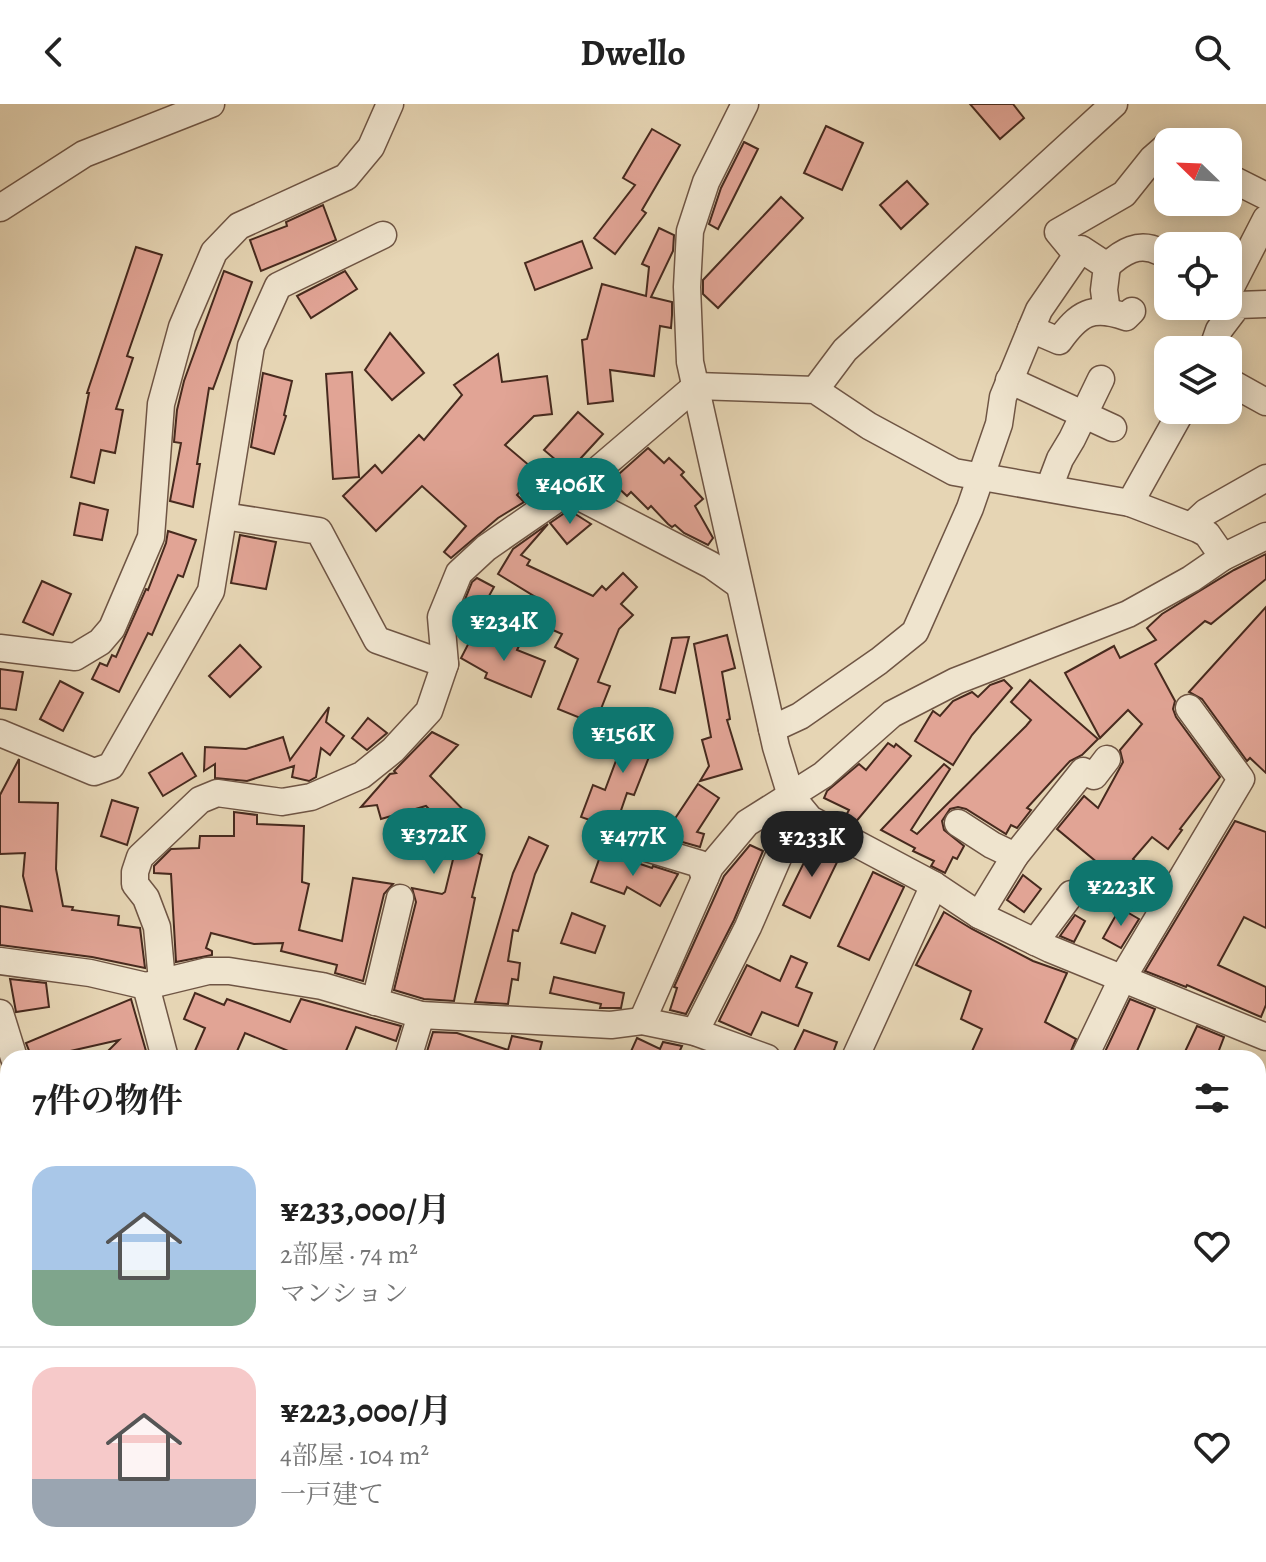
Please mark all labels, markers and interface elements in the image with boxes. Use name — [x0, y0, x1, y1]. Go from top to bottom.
text: Dwello — [580, 28, 686, 77]
icon: back — [32, 30, 76, 74]
icon: search — [1190, 30, 1234, 74]
north arrow — [1154, 128, 1242, 216]
map controls — [1154, 128, 1242, 424]
button: locate — [1154, 232, 1242, 320]
button: layers — [1154, 336, 1242, 424]
pin: ¥406K — [514, 458, 626, 526]
text: ¥406K — [535, 466, 605, 501]
pin: ¥234K — [448, 595, 560, 663]
text: ¥234K — [470, 603, 538, 638]
pin: ¥156K — [567, 707, 679, 775]
text: ¥156K — [591, 715, 655, 750]
pin: ¥372K — [378, 808, 490, 876]
pin: ¥477K — [577, 810, 689, 878]
pin: ¥233K — [756, 811, 868, 879]
text: ¥372K — [401, 816, 467, 851]
text: ¥477K — [600, 818, 666, 853]
text: ¥233K — [779, 819, 845, 854]
pin: ¥223K — [1065, 860, 1177, 928]
text: ¥223K — [1087, 868, 1155, 903]
icon: filters — [1190, 1076, 1234, 1120]
text: 7件の物件 — [32, 1077, 183, 1124]
text: ¥233,000/月 — [280, 1186, 451, 1233]
icon: home — [96, 1198, 192, 1294]
icon: heart — [1190, 1224, 1234, 1268]
text: 2部屋 · 74 m² — [280, 1237, 418, 1272]
text: マンション — [280, 1276, 409, 1311]
text: ¥223,000/月 — [280, 1387, 453, 1434]
icon: home — [96, 1399, 192, 1495]
icon: heart — [1190, 1425, 1234, 1469]
text: 4部屋 · 104 m² — [280, 1438, 429, 1473]
text: 一戸建て — [280, 1477, 384, 1512]

